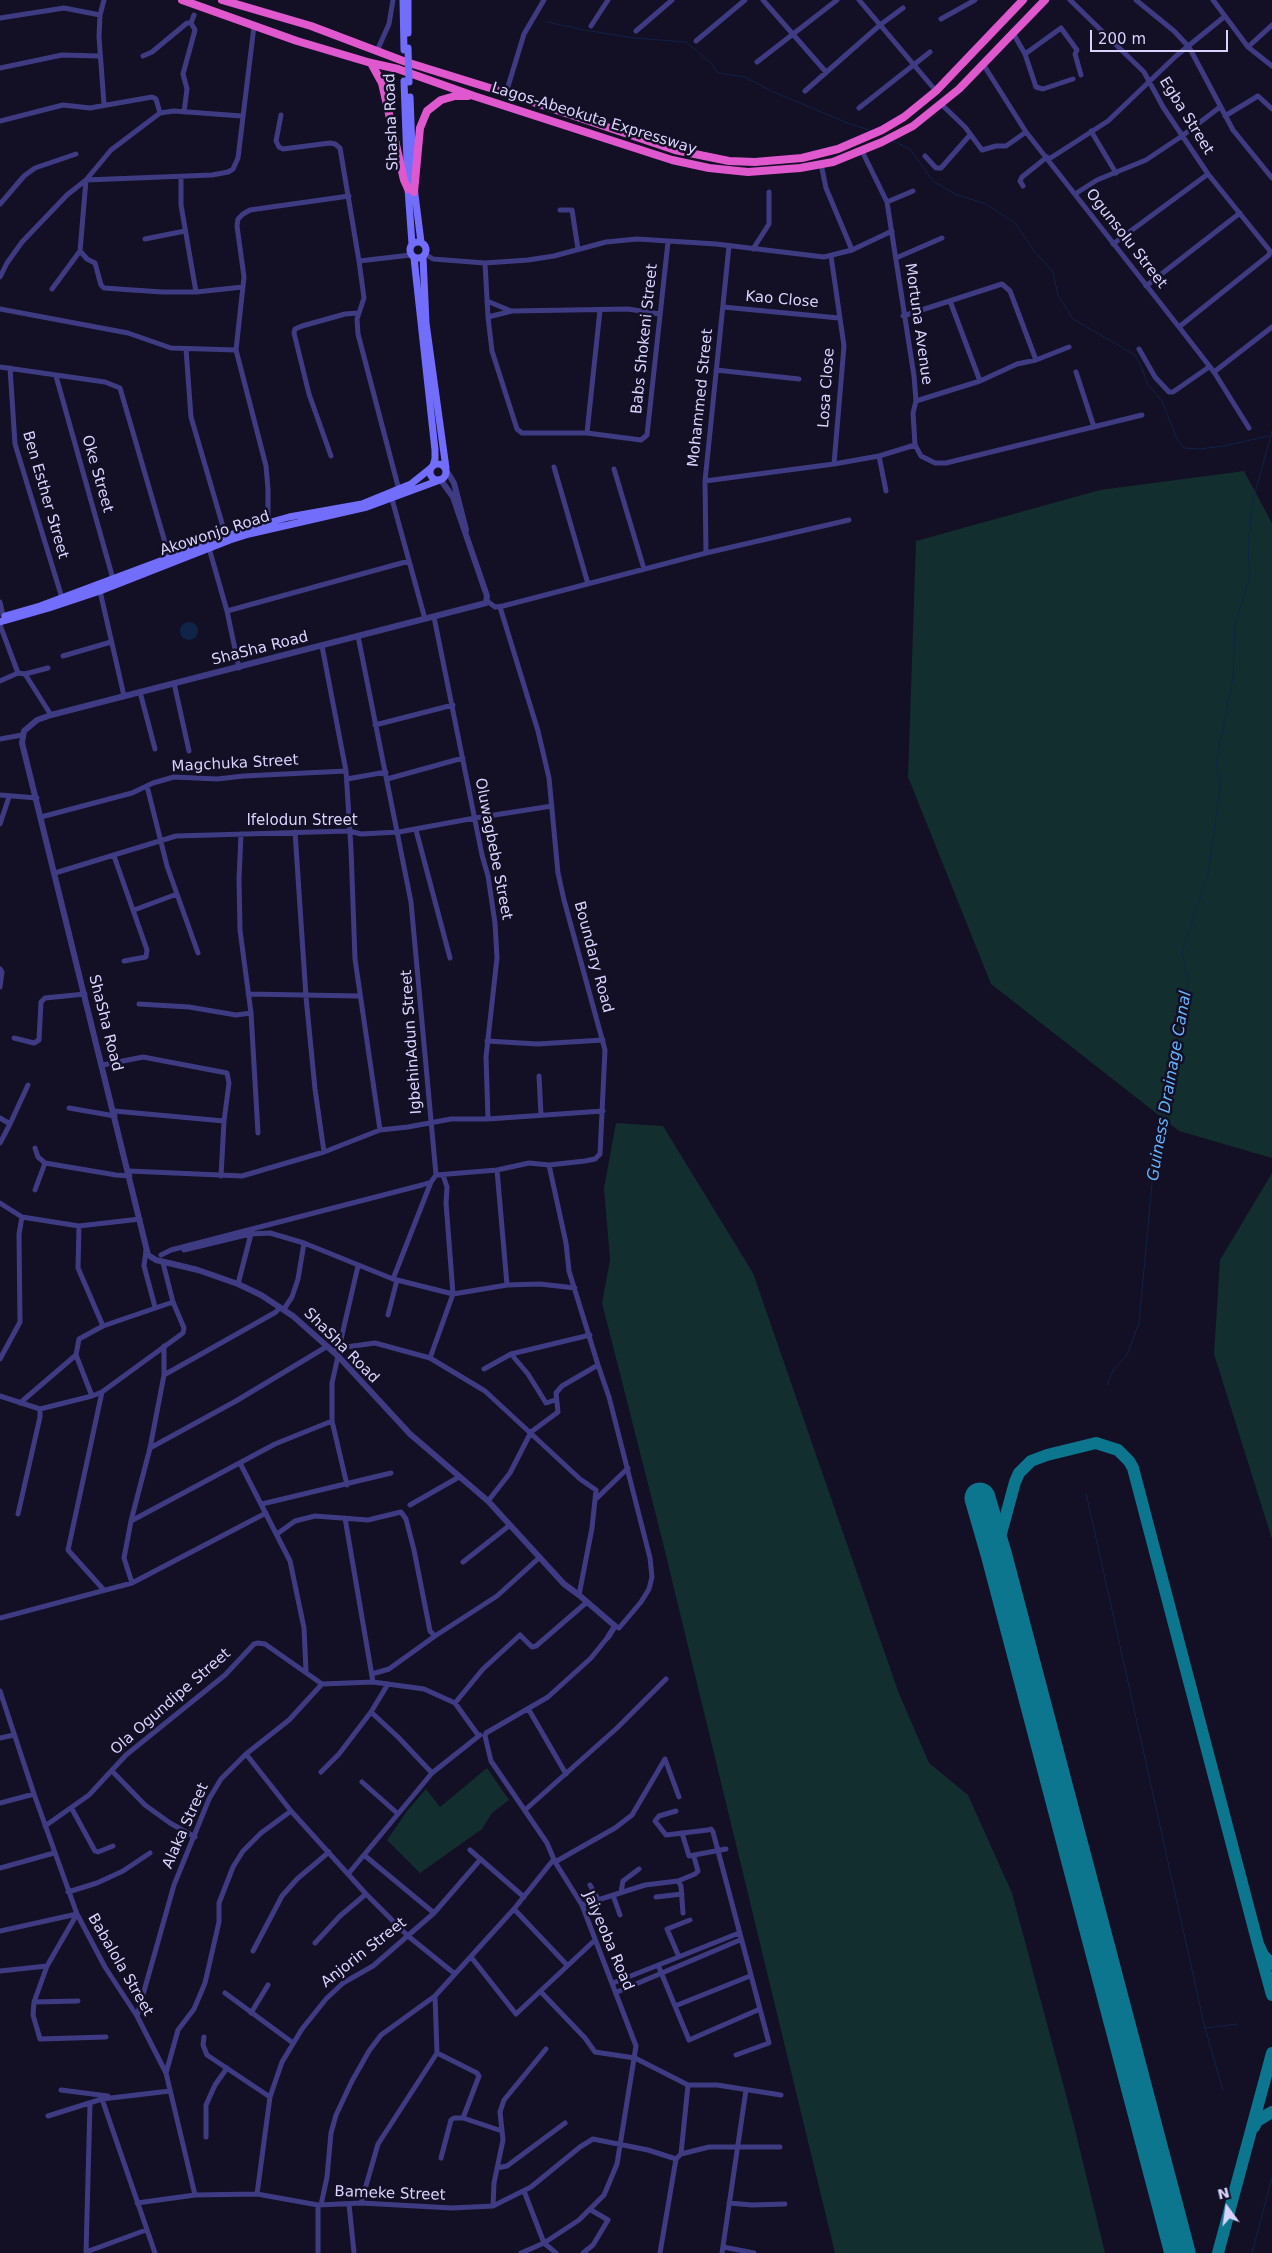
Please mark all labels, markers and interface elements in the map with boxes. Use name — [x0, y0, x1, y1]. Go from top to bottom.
scale bar — [1092, 20, 1230, 52]
text: 200 m — [1098, 30, 1146, 48]
street label: Shasha Road — [381, 73, 403, 171]
street label: Egba Street — [1155, 74, 1217, 158]
street label: Lagos-Abeokuta Expressway — [489, 79, 699, 159]
street label: Ogunsolu Street — [1082, 186, 1170, 292]
street label: Mortuna Avenue — [901, 262, 935, 386]
street label: Babs Shokeni Street — [628, 263, 662, 415]
street label: Kao Close — [745, 288, 819, 312]
street label: Mohammed Street — [685, 328, 717, 468]
street label: Losa Close — [815, 348, 839, 428]
street label: Ben Esther Street — [18, 429, 72, 561]
street label: Oke Street — [77, 433, 117, 515]
street label: Akowonjo Road — [158, 508, 272, 560]
street label: ShaSha Road — [210, 628, 310, 670]
street label: Magchuka Street — [171, 752, 299, 776]
street label: Oluwagbebe Street — [470, 776, 516, 922]
street label: Ifelodun Street — [246, 812, 358, 830]
street label: Boundary Road — [569, 899, 617, 1015]
street label: IgbehinAdun Street — [398, 969, 426, 1115]
street label: ShaSha Road — [84, 973, 126, 1073]
water label: Guiness Drainage Canal — [1144, 990, 1196, 1182]
street label: ShaSha Road — [300, 1305, 382, 1387]
street label: Ola Ogundipe Street — [107, 1645, 235, 1759]
street label: Alaka Street — [159, 1781, 213, 1871]
street label: Jaiyeoba Road — [579, 1889, 637, 1993]
street label: Babalola Street — [83, 1911, 157, 2019]
street label: Anjorin Street — [318, 1914, 410, 1992]
street label: Bameke Street — [334, 2183, 446, 2205]
north arrow — [1202, 2183, 1252, 2233]
text: N — [1216, 2184, 1231, 2203]

